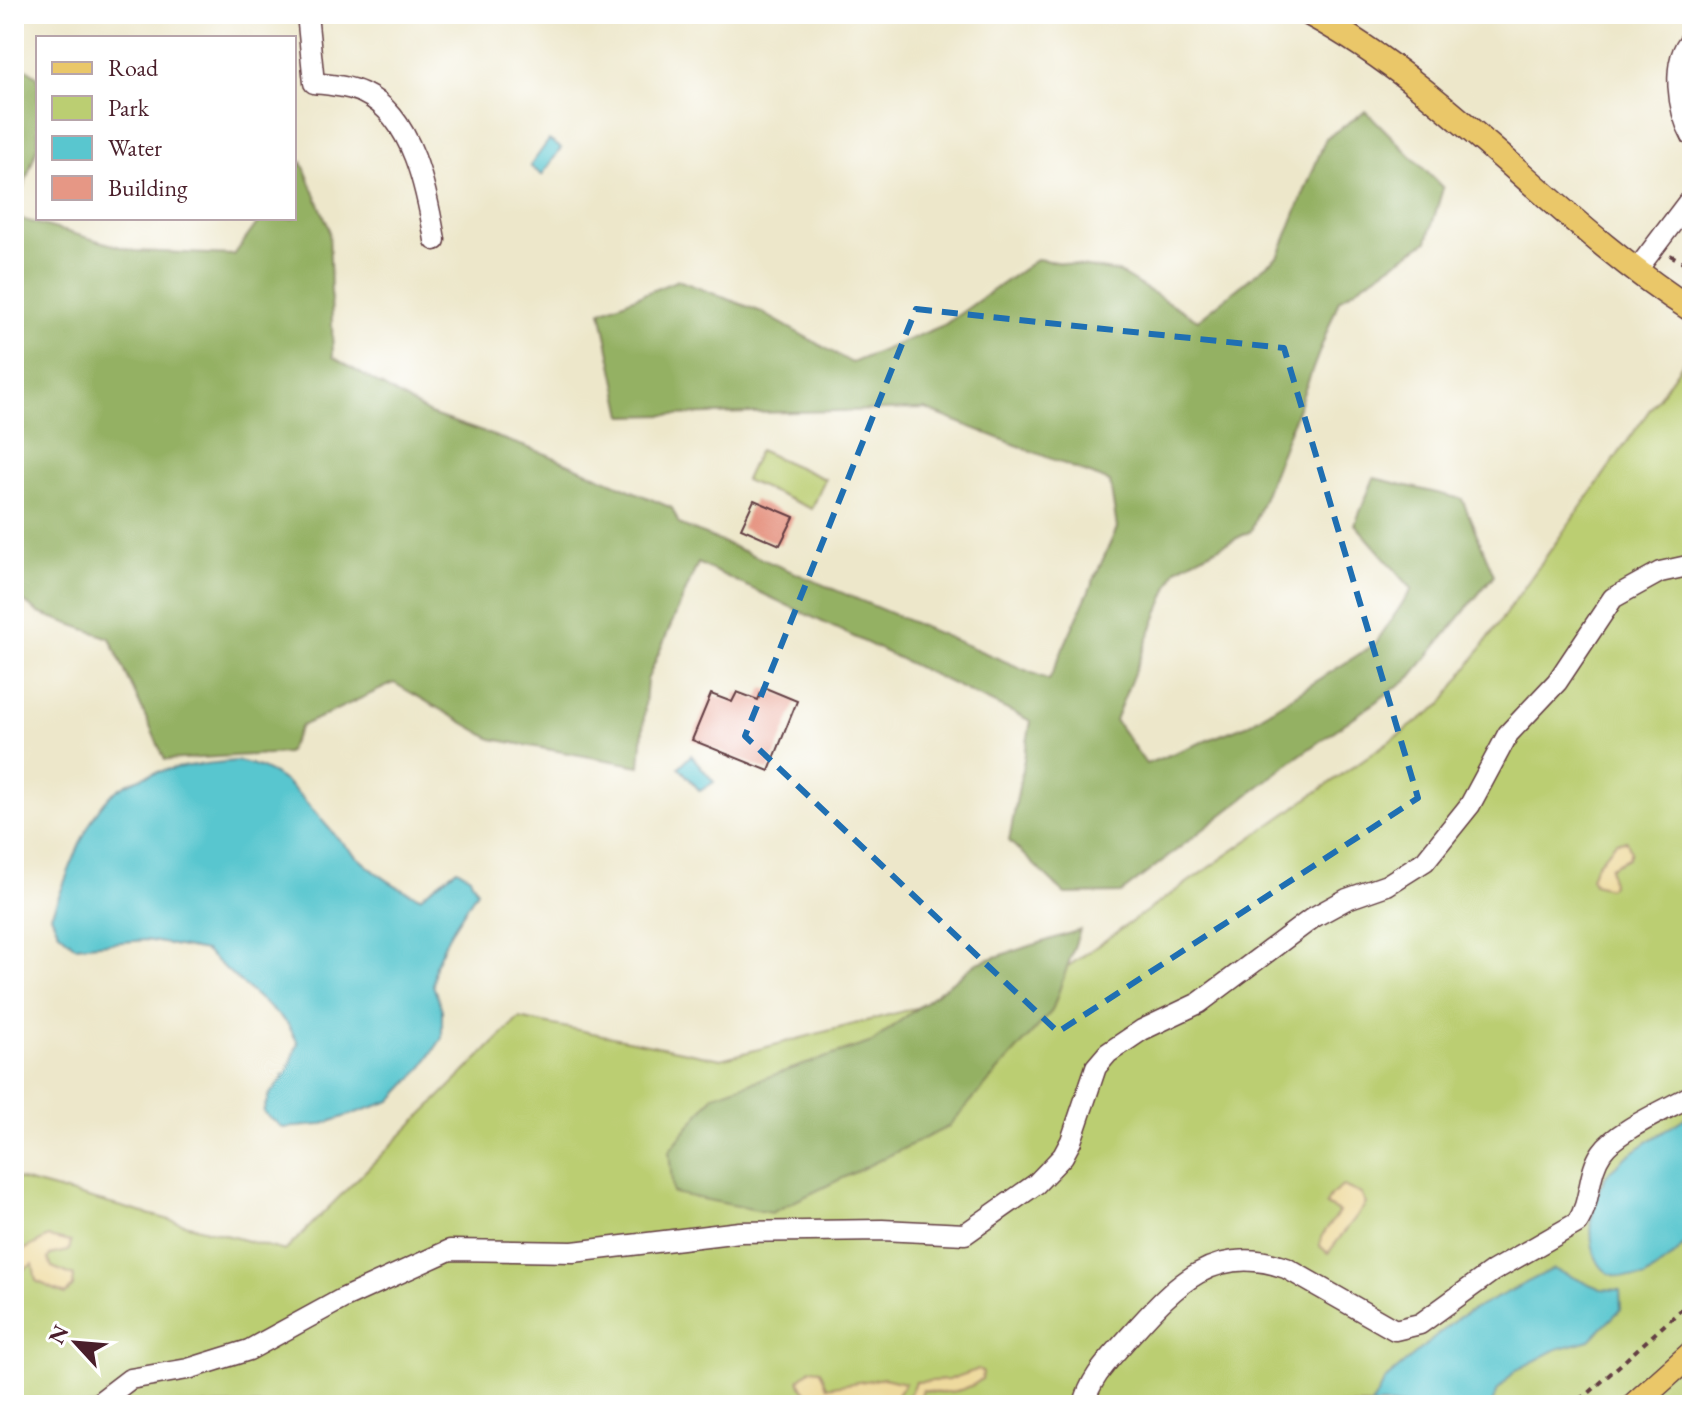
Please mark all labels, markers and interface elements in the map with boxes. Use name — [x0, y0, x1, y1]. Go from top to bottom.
legend — [36, 36, 296, 220]
text: Road — [108, 52, 159, 83]
text: Park — [108, 92, 150, 123]
text: Water — [108, 132, 162, 163]
text: Building — [108, 172, 188, 203]
north arrow — [36, 1303, 116, 1383]
text: N — [42, 1320, 75, 1349]

